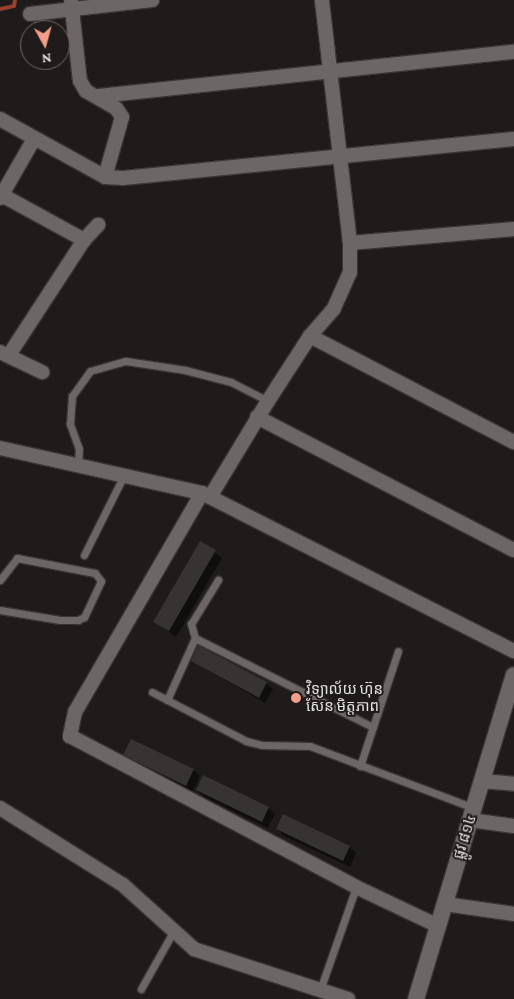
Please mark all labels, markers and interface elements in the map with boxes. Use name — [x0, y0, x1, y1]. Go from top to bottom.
north arrow — [20, 20, 70, 70]
text: N — [41, 50, 52, 67]
place label: វិទ្យាល័យ ហ៊ុន សែន មិត្តភាព — [306, 680, 383, 715]
marker: វិទ្យាល័យ ហ៊ុន សែន មិត្តភាព — [290, 692, 302, 704]
street label: ផ្លូវ ៨១៤ — [450, 812, 480, 862]

